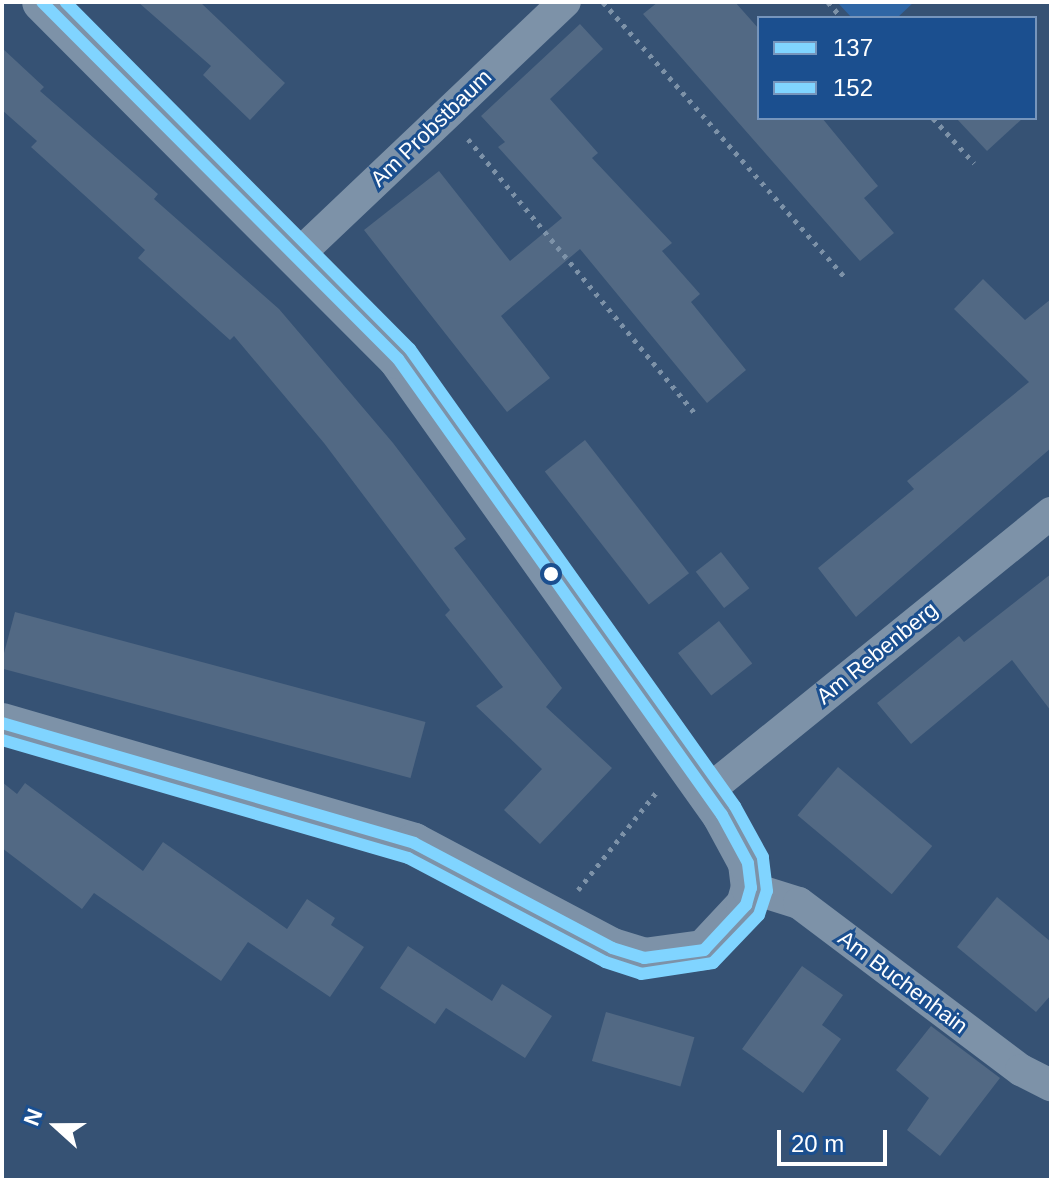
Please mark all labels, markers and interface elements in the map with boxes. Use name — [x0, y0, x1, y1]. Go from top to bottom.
legend — [757, 16, 1037, 120]
text: 137 — [833, 34, 873, 61]
street label: Am Probstbaum — [365, 64, 497, 192]
text: 152 — [833, 74, 873, 101]
unlabelled marker — [543, 566, 559, 582]
street label: Am Rebenberg — [811, 596, 943, 710]
street label: Am Buchenhain — [833, 925, 973, 1039]
north arrow — [16, 1086, 96, 1166]
text: N — [19, 1105, 48, 1129]
scale bar — [781, 1114, 891, 1164]
text: 20 m — [791, 1130, 844, 1157]

